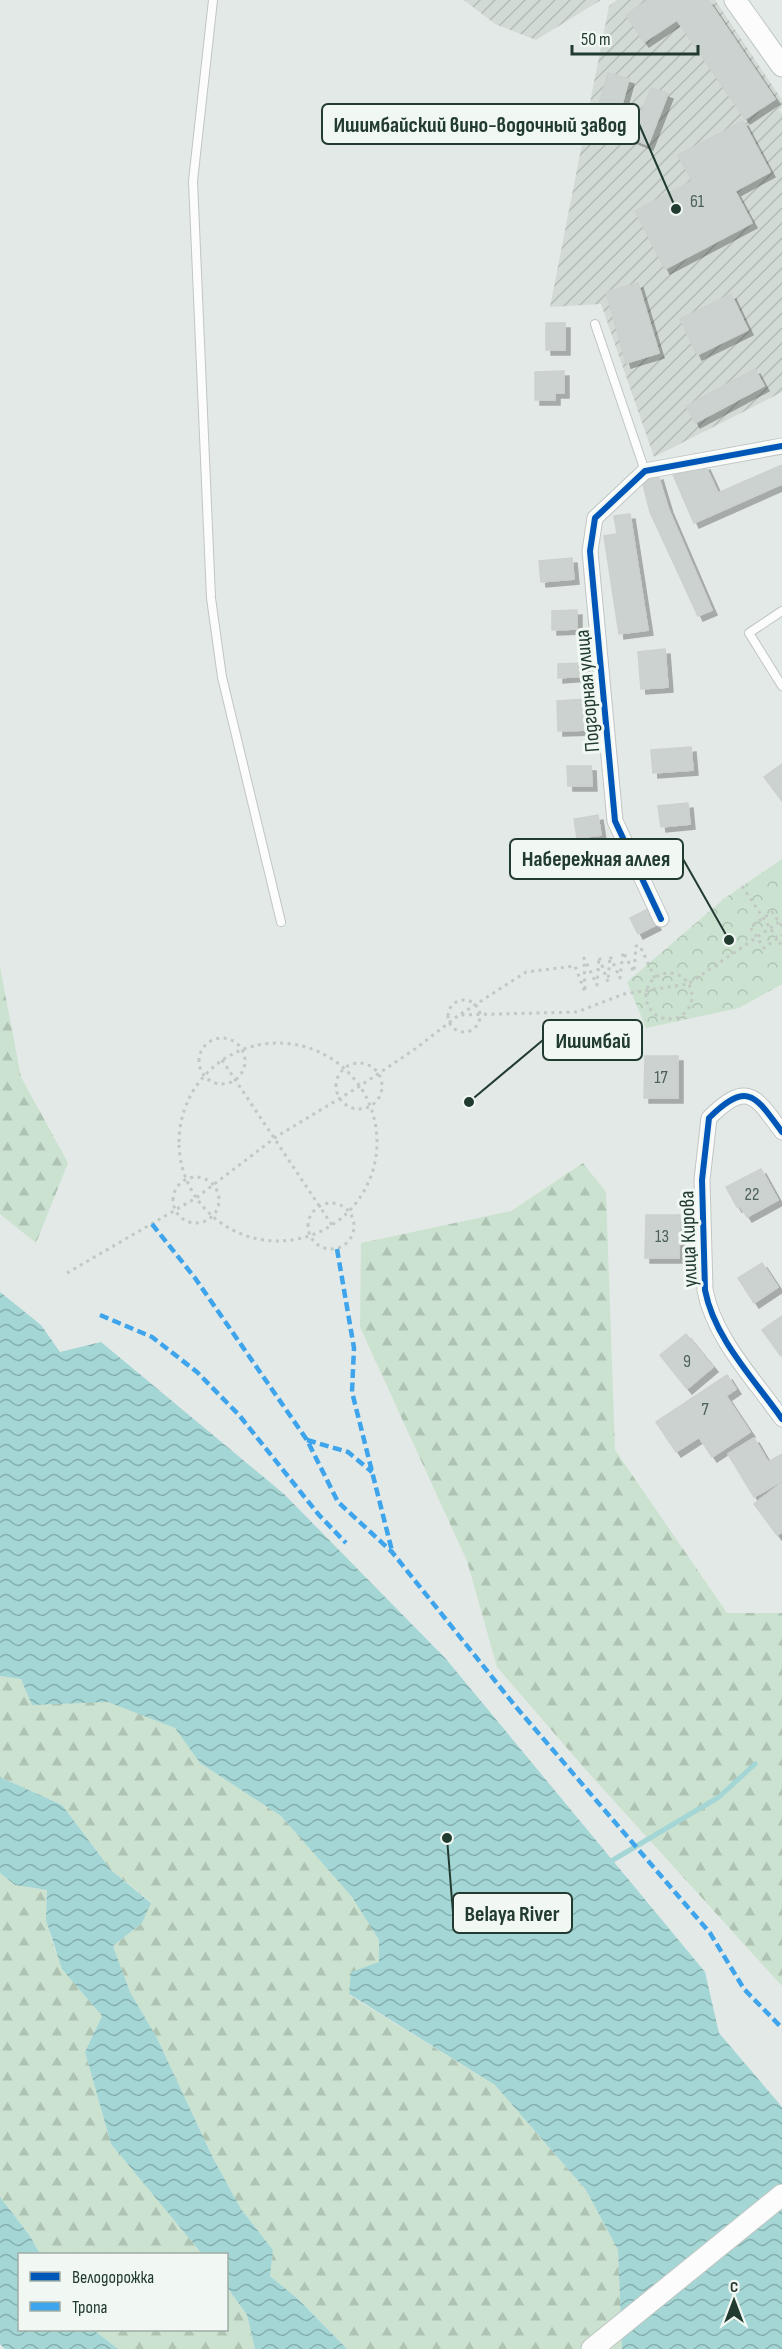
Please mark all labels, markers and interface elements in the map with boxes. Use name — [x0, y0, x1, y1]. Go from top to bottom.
scale bar — [572, 18, 698, 56]
text: 50 m — [581, 29, 611, 50]
callout: Ишимбайский вино-водочный завод — [322, 104, 639, 144]
text: Ишимбайский вино-водочный завод — [333, 112, 627, 139]
house number: 61 — [690, 191, 705, 212]
street label: Подгорная улица — [570, 629, 605, 753]
callout: Набережная аллея — [510, 839, 683, 879]
text: Набережная аллея — [522, 846, 670, 873]
callout: Ишимбай — [543, 1020, 642, 1060]
text: Ишимбай — [555, 1028, 631, 1055]
house number: 17 — [654, 1067, 669, 1088]
house number: 22 — [745, 1184, 759, 1205]
street label: улица Кирова — [674, 1190, 703, 1288]
house number: 13 — [655, 1226, 669, 1247]
house number: 9 — [683, 1351, 691, 1372]
house number: 7 — [701, 1399, 709, 1420]
callout: Belaya River — [453, 1893, 572, 1933]
text: Belaya River — [465, 1901, 560, 1928]
legend — [18, 2253, 228, 2331]
text: Велодорожка — [72, 2267, 154, 2288]
north arrow — [704, 2271, 764, 2331]
text: С — [730, 2278, 738, 2297]
text: Тропа — [72, 2297, 108, 2318]

